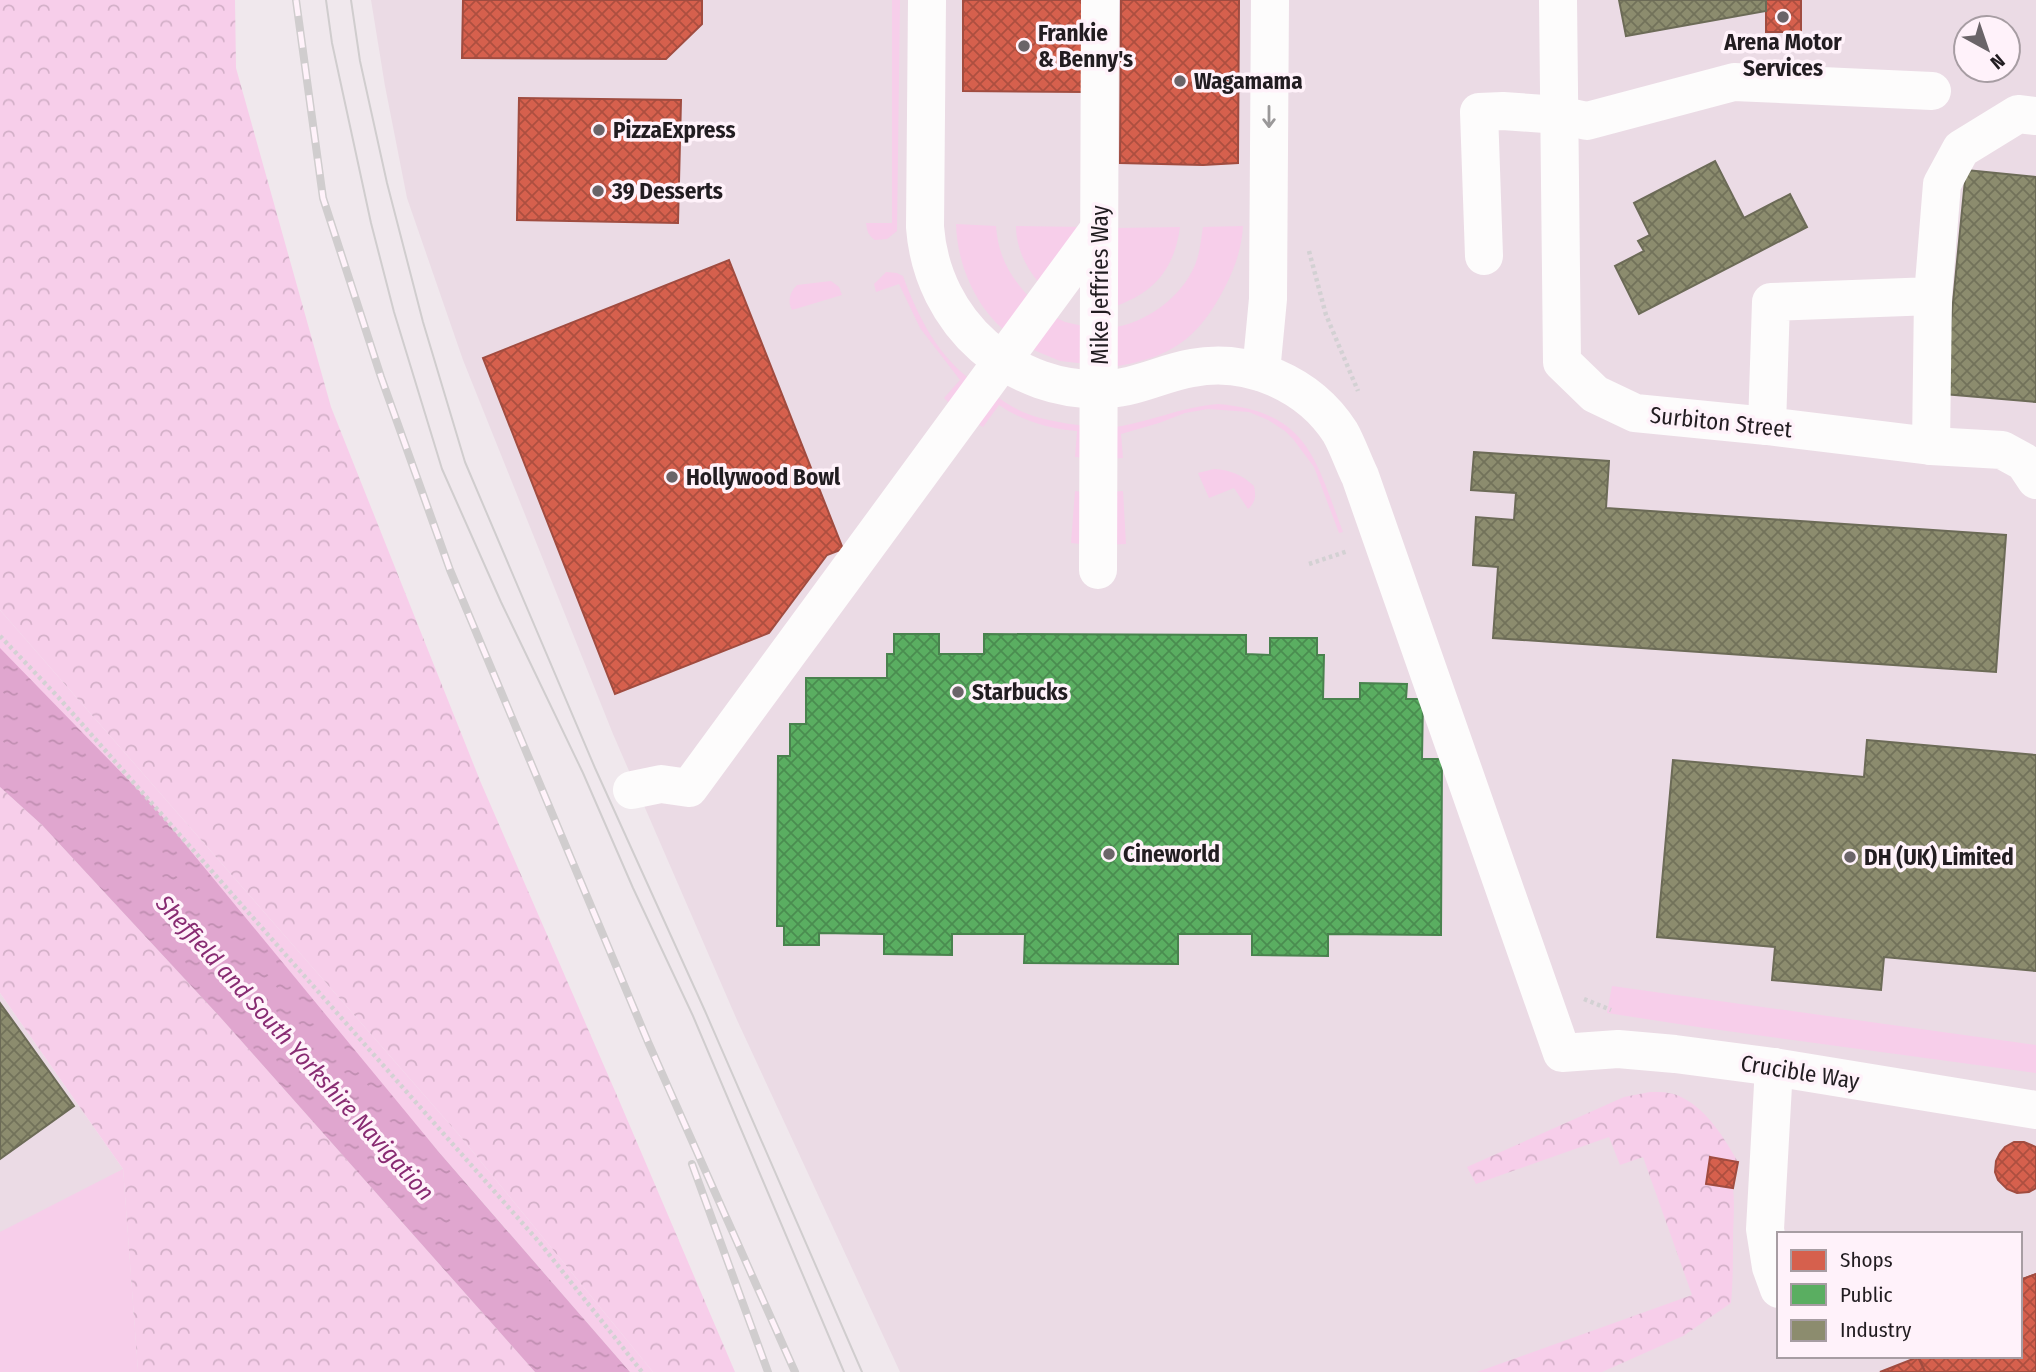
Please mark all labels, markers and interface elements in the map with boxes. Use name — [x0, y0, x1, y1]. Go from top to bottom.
marker: Arena Motor Services — [1775, 9, 1791, 25]
north arrow — [1952, 14, 2022, 84]
place label: Frankie & Benny's — [1038, 19, 1133, 73]
place label: Arena Motor Services — [1723, 28, 1842, 82]
marker: Frankie & Benny's — [1016, 38, 1032, 54]
text: N — [1986, 49, 2009, 74]
place label: Wagamama — [1194, 67, 1303, 95]
marker: Wagamama — [1172, 73, 1188, 89]
one-way arrow — [1262, 105, 1276, 128]
place label: PizzaExpress — [613, 116, 736, 144]
marker: PizzaExpress — [591, 122, 607, 138]
place label: 39 Desserts — [611, 177, 723, 205]
marker: 39 Desserts — [590, 183, 606, 199]
street label: Mike Jeffries Way — [1086, 205, 1114, 365]
street label: Surbiton Street — [1648, 401, 1794, 443]
place label: Hollywood Bowl — [686, 463, 841, 491]
marker: Hollywood Bowl — [664, 469, 680, 485]
place label: Starbucks — [972, 678, 1068, 706]
marker: Starbucks — [950, 684, 966, 700]
place label: Cineworld — [1123, 840, 1220, 868]
place label: DH (UK) Limited — [1864, 843, 2014, 871]
marker: Cineworld — [1101, 846, 1117, 862]
marker: DH (UK) Limited — [1842, 849, 1858, 865]
water label: Sheffield and South Yorkshire Navigation — [150, 889, 440, 1206]
street label: Crucible Way — [1739, 1049, 1862, 1095]
legend — [1777, 1232, 2022, 1358]
text: Shops — [1840, 1247, 1893, 1273]
text: Public — [1840, 1282, 1892, 1308]
text: Industry — [1840, 1317, 1912, 1343]

